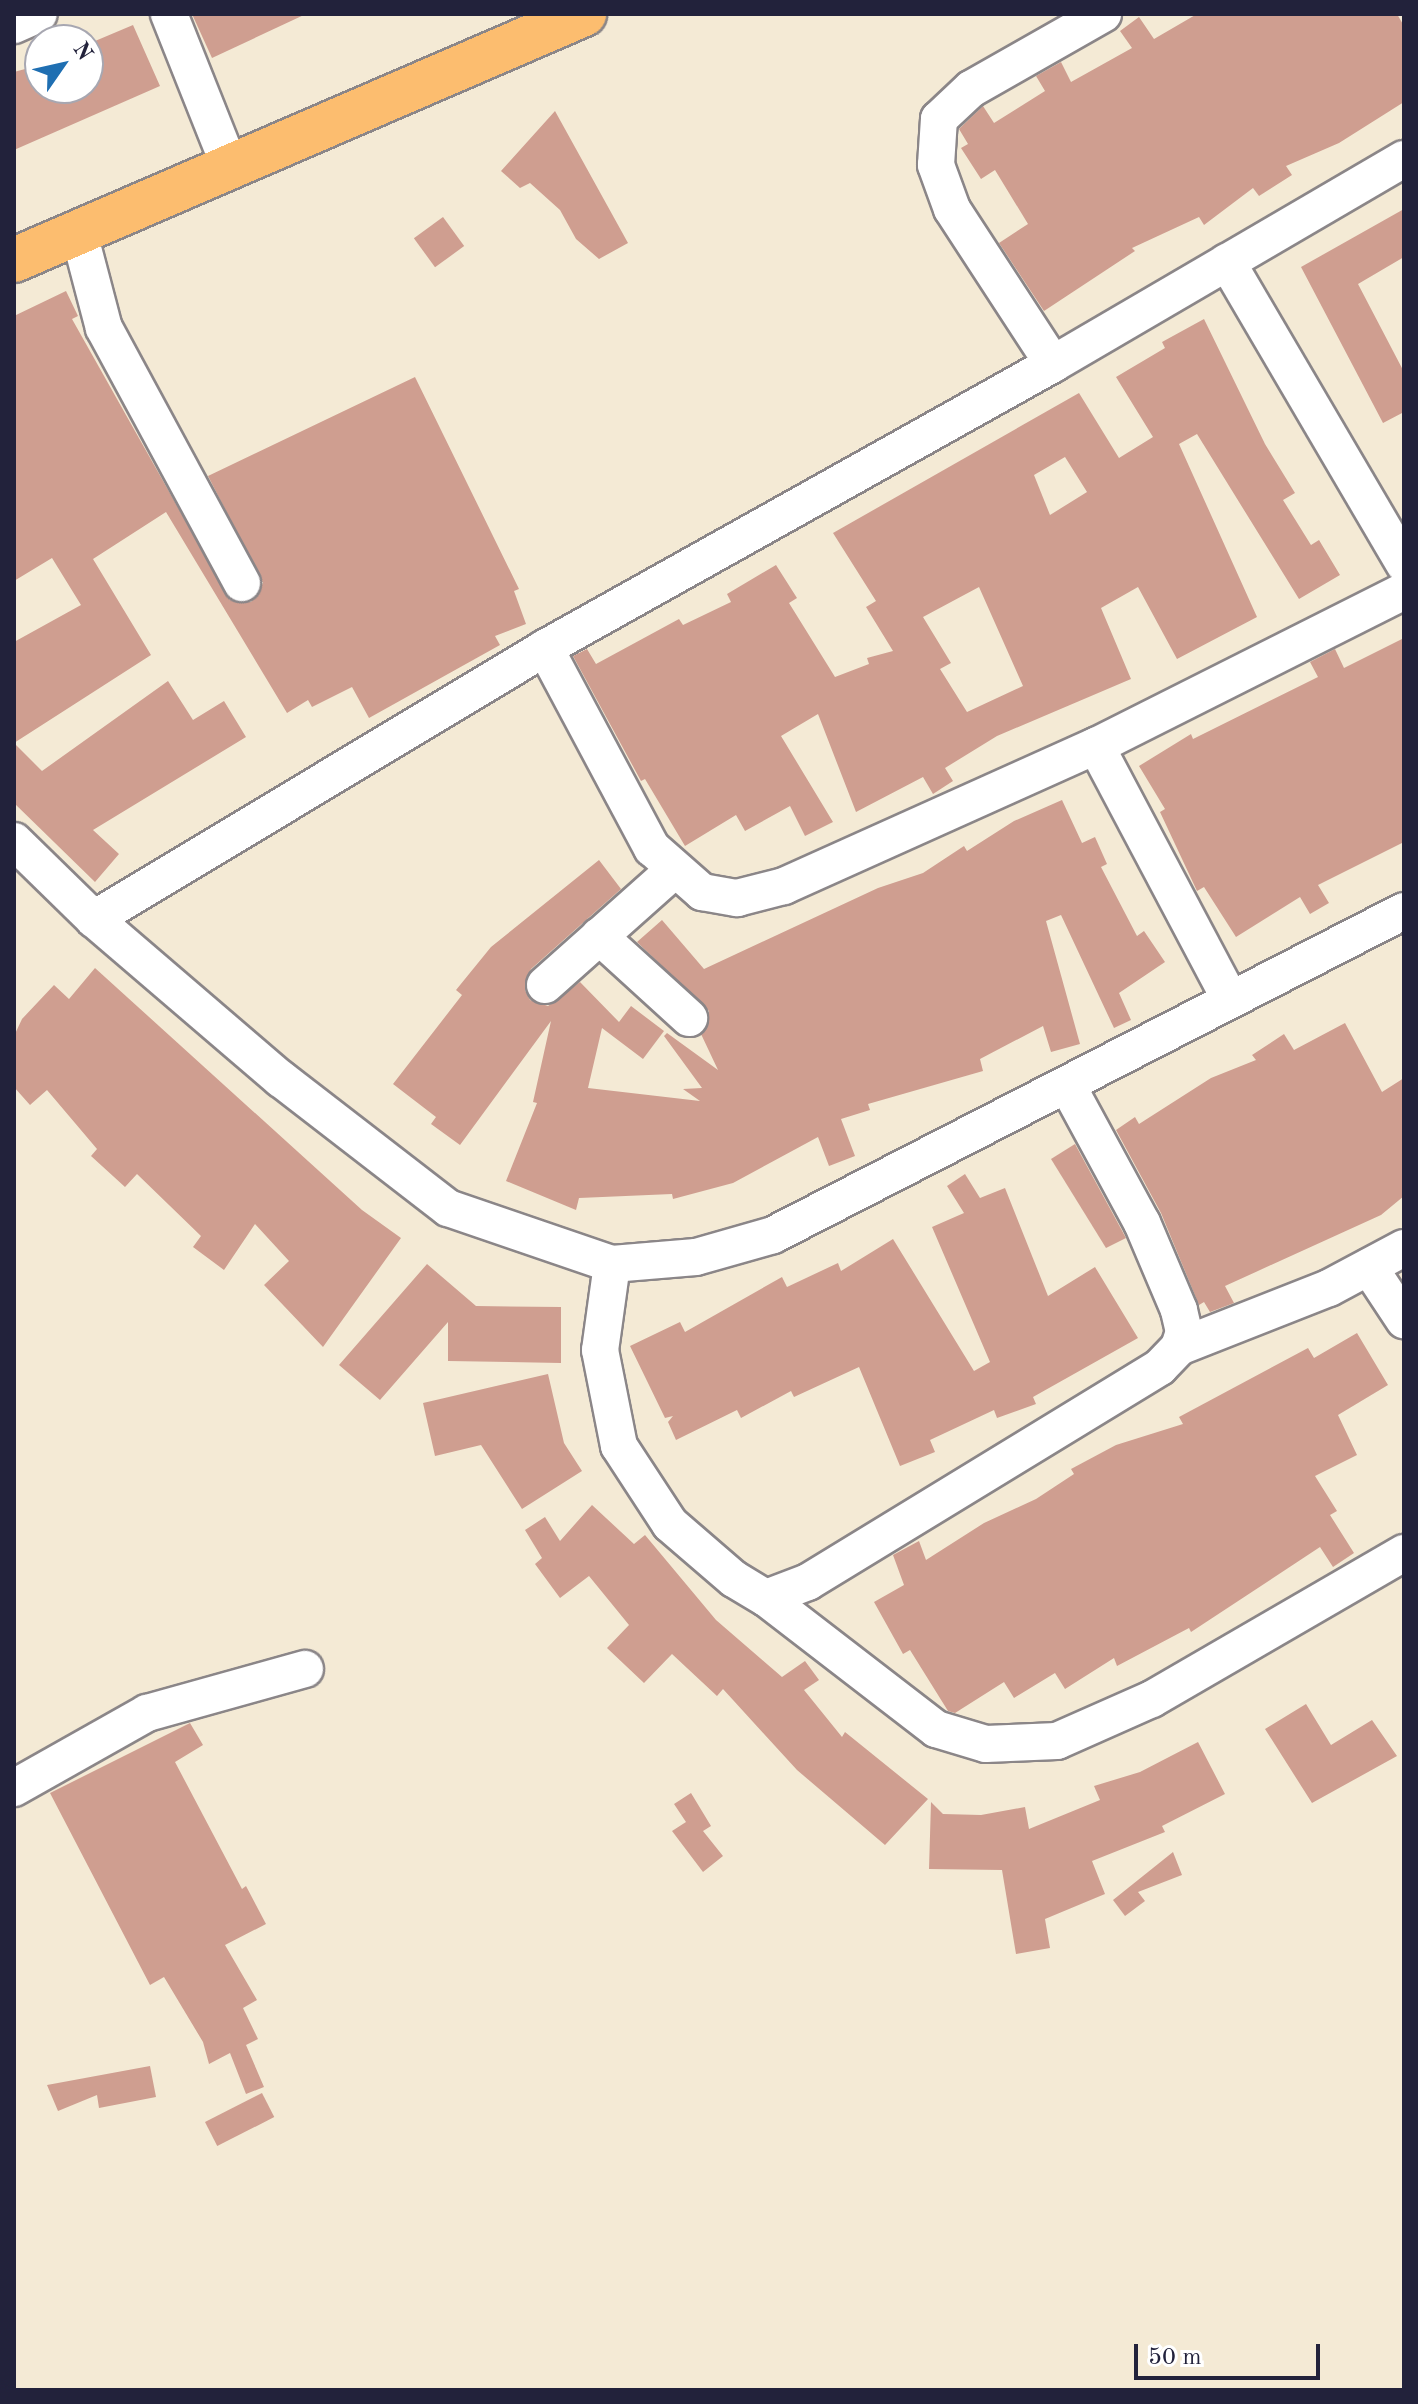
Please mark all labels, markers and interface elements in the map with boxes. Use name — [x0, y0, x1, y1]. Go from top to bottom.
north arrow — [24, 24, 104, 104]
text: N — [68, 39, 96, 65]
scale bar — [1138, 2328, 1324, 2378]
text: 50 m — [1148, 2346, 1202, 2370]

